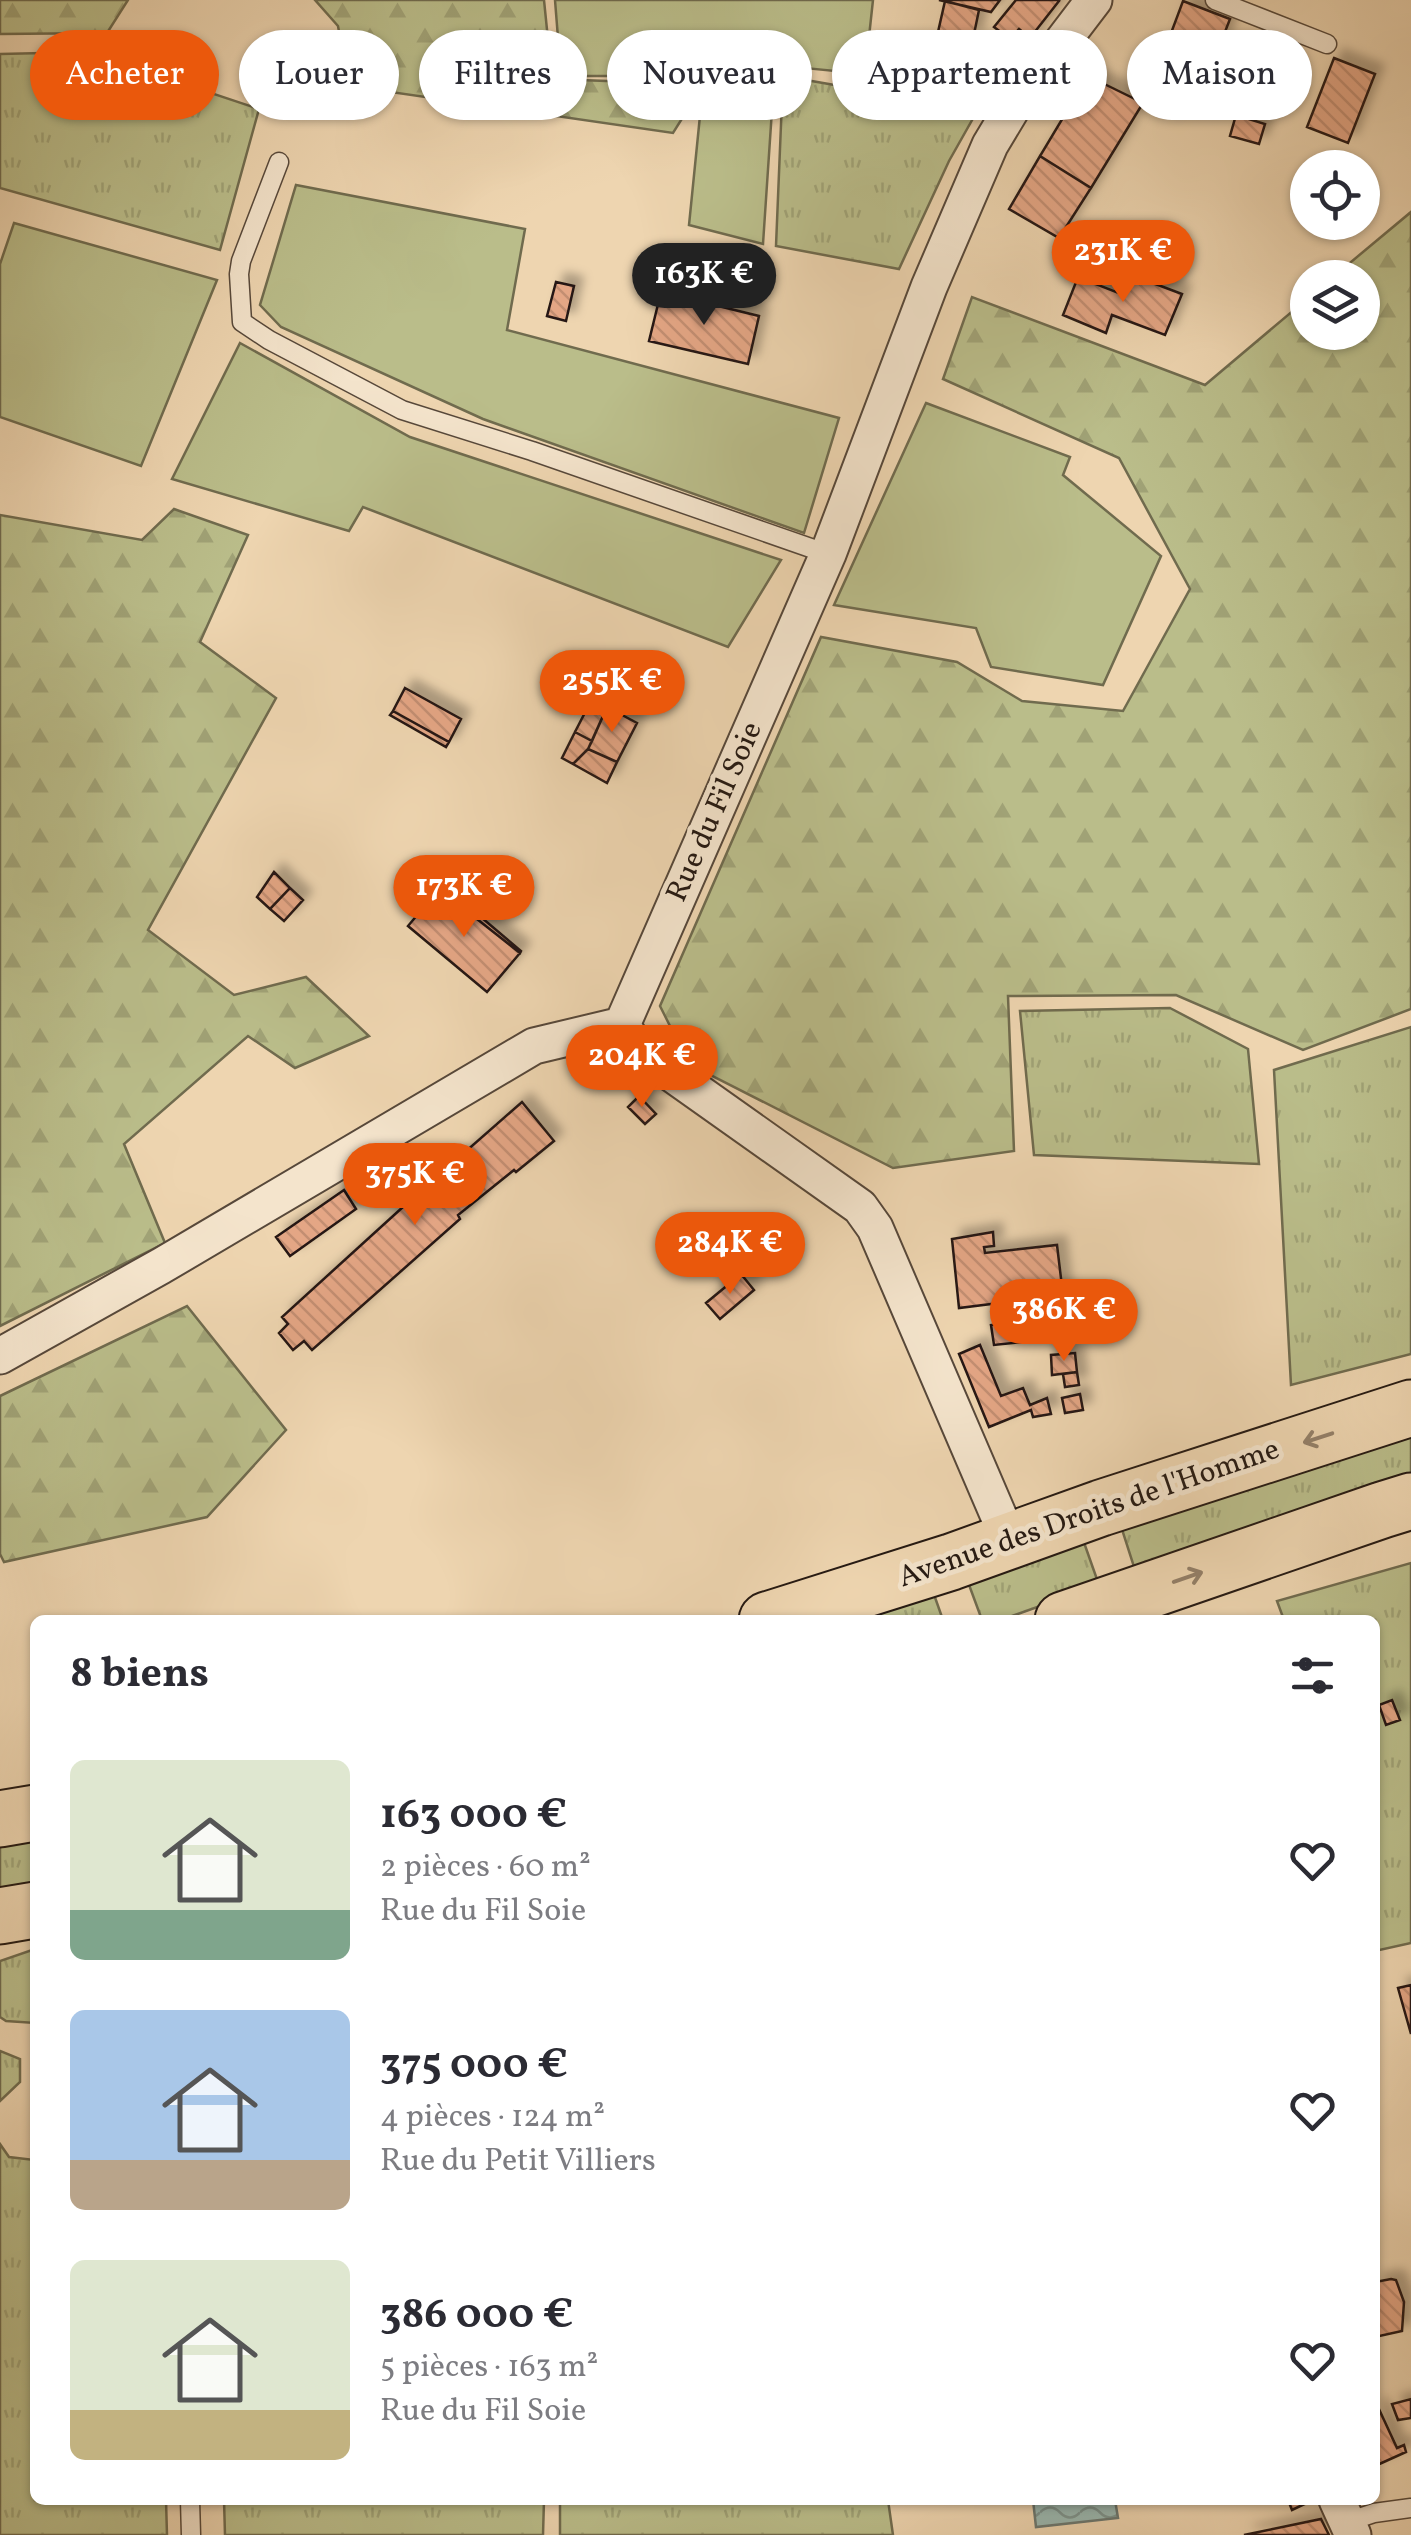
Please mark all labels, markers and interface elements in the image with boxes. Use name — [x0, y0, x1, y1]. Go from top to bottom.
chip: Acheter — [30, 30, 219, 120]
chip: Louer — [239, 30, 399, 120]
chip: Filtres — [419, 30, 587, 120]
chip: Nouveau — [607, 30, 812, 120]
chip: Appartement — [832, 30, 1107, 120]
chip: Maison — [1127, 30, 1312, 120]
map controls — [1290, 150, 1380, 350]
button: locate — [1290, 150, 1380, 240]
pin: 231K € — [1042, 220, 1204, 305]
text: 231K € — [1074, 230, 1172, 274]
pin: 163K € — [623, 243, 785, 328]
text: 163K € — [654, 253, 754, 297]
button: layers — [1290, 260, 1380, 350]
pin: 255K € — [531, 650, 693, 735]
text: 255K € — [562, 660, 662, 704]
street label: Rue du Fil Soie — [657, 715, 773, 909]
pin: 173K € — [383, 855, 545, 940]
text: 173K € — [415, 865, 513, 909]
pin: 204K € — [561, 1025, 723, 1110]
text: 204K € — [588, 1035, 696, 1079]
pin: 375K € — [334, 1143, 496, 1228]
text: 375K € — [365, 1153, 465, 1197]
pin: 284K € — [649, 1212, 811, 1297]
text: 284K € — [677, 1222, 783, 1266]
pin: 386K € — [983, 1279, 1145, 1364]
text: 386K € — [1012, 1289, 1116, 1333]
street label: Avenue des Droits de l'Homme — [893, 1429, 1285, 1599]
one-way arrow — [1303, 1430, 1335, 1448]
one-way arrow — [1172, 1566, 1204, 1584]
text: 8 biens — [70, 1646, 209, 1705]
icon: filters — [1285, 1648, 1340, 1703]
text: 163 000 € — [380, 1787, 567, 1846]
icon: home — [150, 1800, 270, 1920]
icon: heart — [1285, 1833, 1340, 1888]
text: 2 pièces · 60 m² — [380, 1846, 591, 1890]
text: Rue du Fil Soie — [380, 1890, 586, 1934]
text: 375 000 € — [380, 2037, 568, 2096]
icon: home — [150, 2050, 270, 2170]
icon: heart — [1285, 2083, 1340, 2138]
text: 4 pièces · 124 m² — [380, 2096, 605, 2140]
text: Rue du Petit Villiers — [380, 2140, 656, 2184]
text: 386 000 € — [380, 2287, 574, 2346]
icon: home — [150, 2300, 270, 2420]
icon: heart — [1285, 2333, 1340, 2388]
text: 5 pièces · 163 m² — [380, 2346, 598, 2390]
text: Rue du Fil Soie — [380, 2390, 586, 2434]

